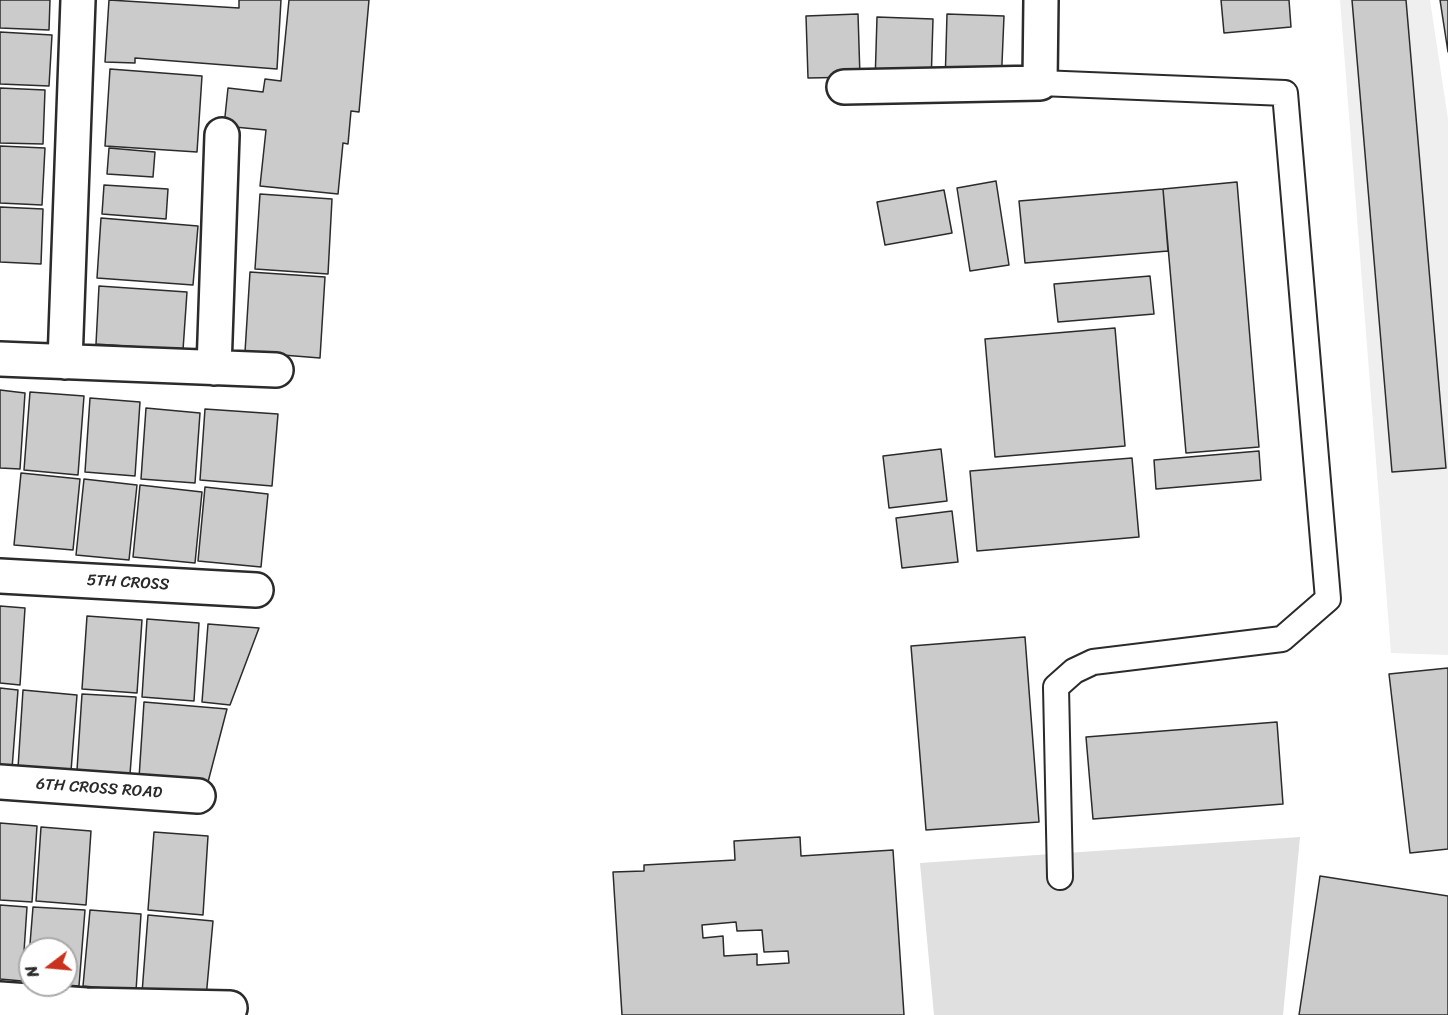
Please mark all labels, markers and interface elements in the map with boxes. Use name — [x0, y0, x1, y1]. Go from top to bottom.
street label: 5TH CROSS — [86, 571, 170, 595]
street label: 6TH CROSS ROAD — [35, 775, 163, 803]
north arrow — [18, 937, 78, 997]
text: N — [17, 962, 48, 981]

